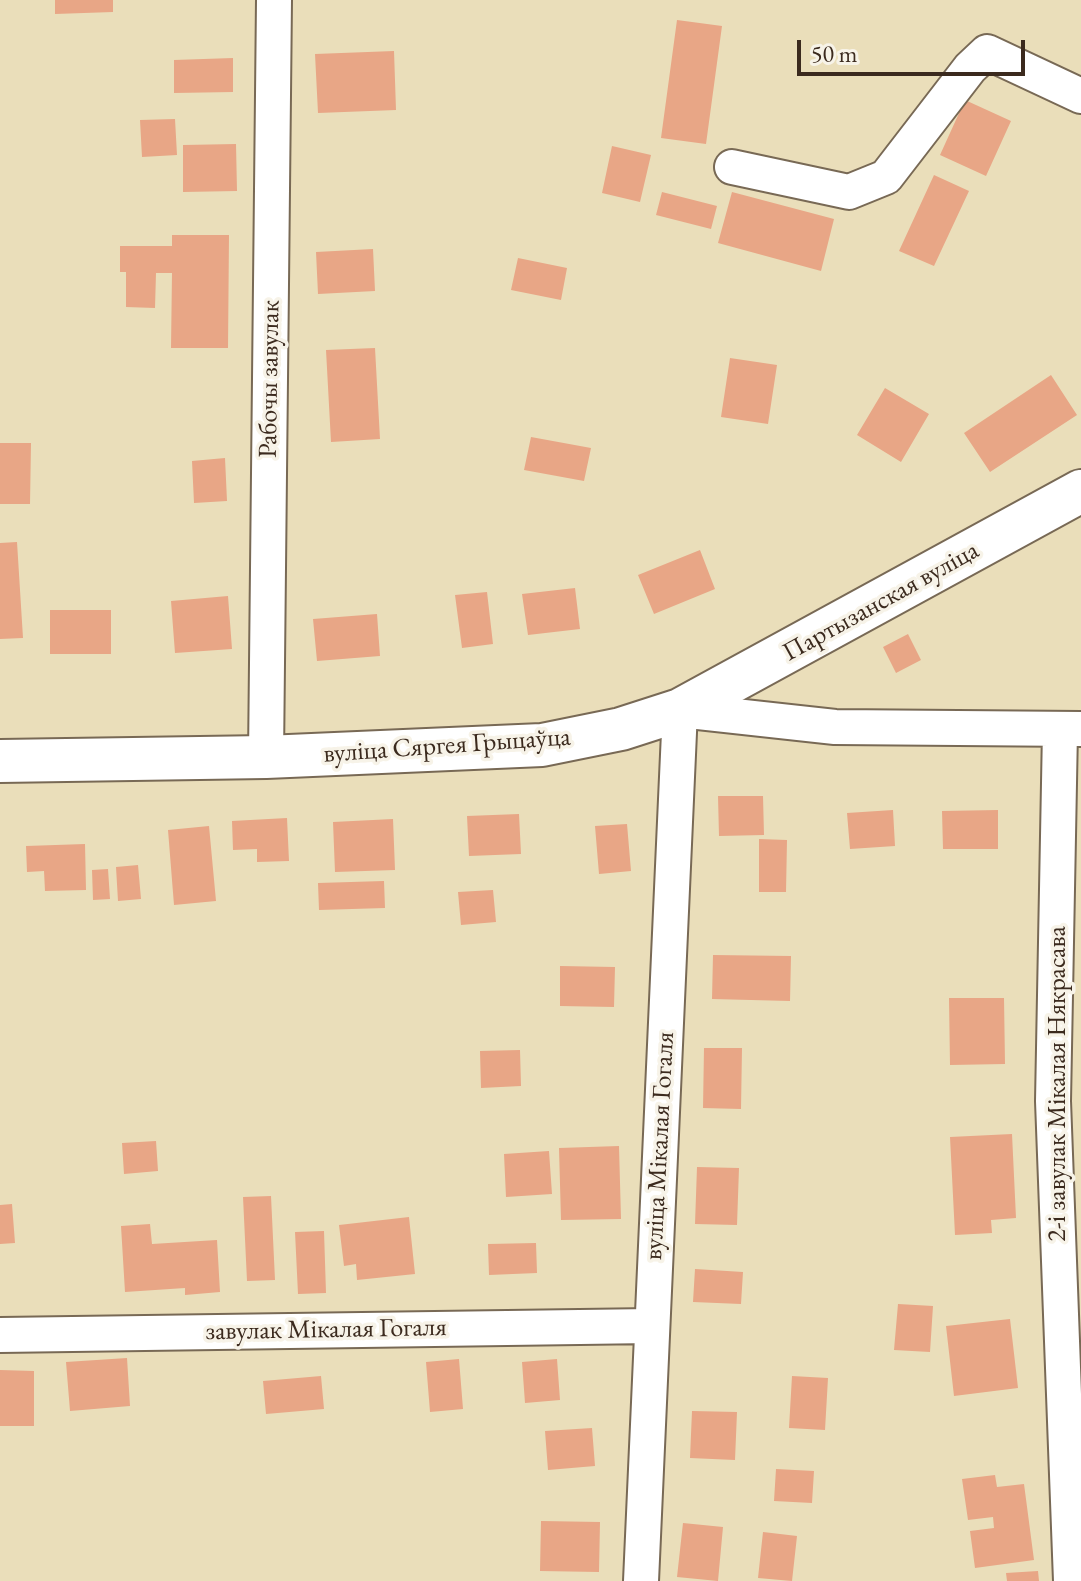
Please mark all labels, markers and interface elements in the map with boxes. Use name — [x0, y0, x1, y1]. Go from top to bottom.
scale bar — [801, 24, 1029, 74]
text: 50 m — [811, 38, 858, 69]
street label: Рабочы завулак — [253, 300, 287, 458]
street label: Партызанская вуліца — [778, 535, 984, 669]
street label: вуліца Сяргея Грыцаўца — [322, 722, 572, 770]
street label: 2-і завулак Мікалая Някрасава — [1042, 926, 1074, 1242]
street label: вуліца Мікалая Гогаля — [638, 1031, 682, 1261]
street label: завулак Мікалая Гогаля — [205, 1312, 447, 1348]

